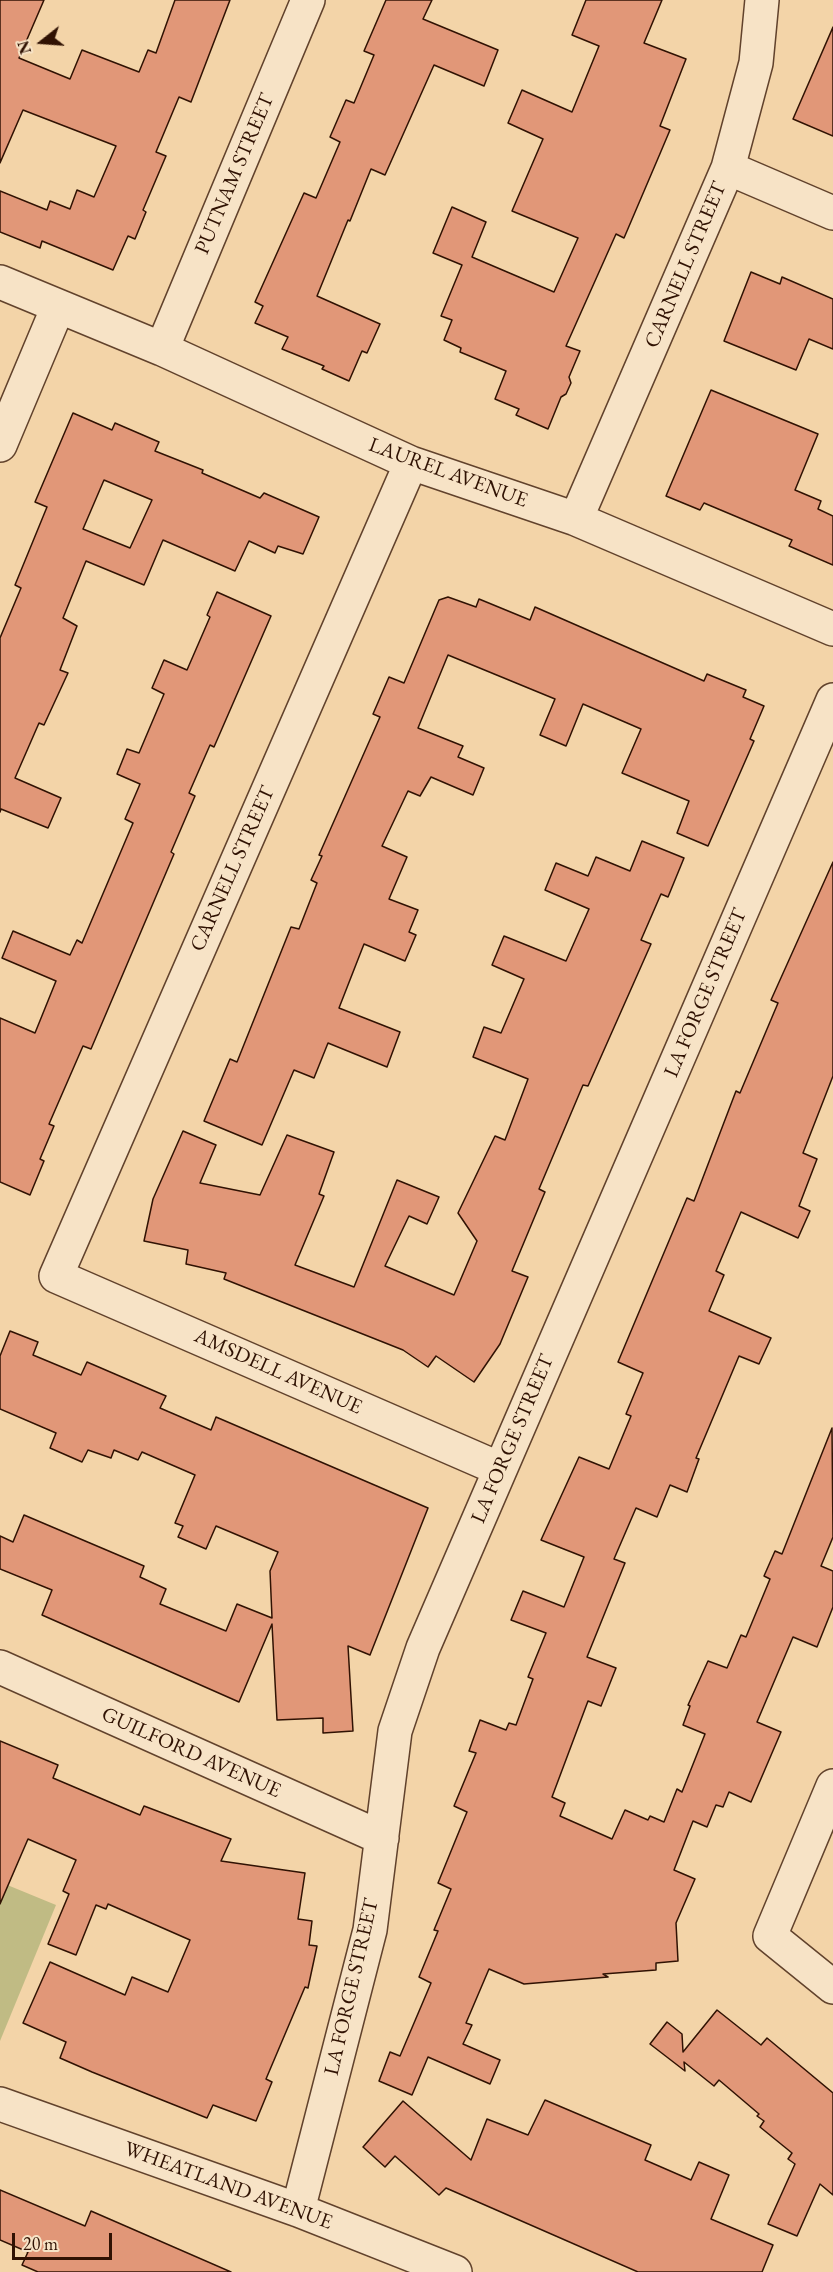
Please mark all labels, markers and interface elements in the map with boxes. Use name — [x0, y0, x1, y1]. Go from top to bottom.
north arrow — [12, 12, 72, 72]
text: N — [12, 38, 36, 57]
street label: PUTNAM STREET — [190, 90, 280, 258]
street label: CARNELL STREET — [640, 178, 732, 352]
street label: LAUREL AVENUE — [365, 433, 531, 513]
street label: CARNELL STREET — [185, 782, 281, 956]
street label: LA FORGE STREET — [659, 905, 753, 1081]
street label: AMSDELL AVENUE — [190, 1324, 366, 1420]
street label: LA FORGE STREET — [466, 1351, 560, 1527]
street label: GUILFORD AVENUE — [97, 1702, 285, 1804]
street label: LA FORGE STREET — [319, 1896, 385, 2078]
street label: WHEATLAND AVENUE — [120, 2137, 336, 2235]
scale bar — [15, 2221, 116, 2259]
text: 20 m — [23, 2232, 58, 2255]

